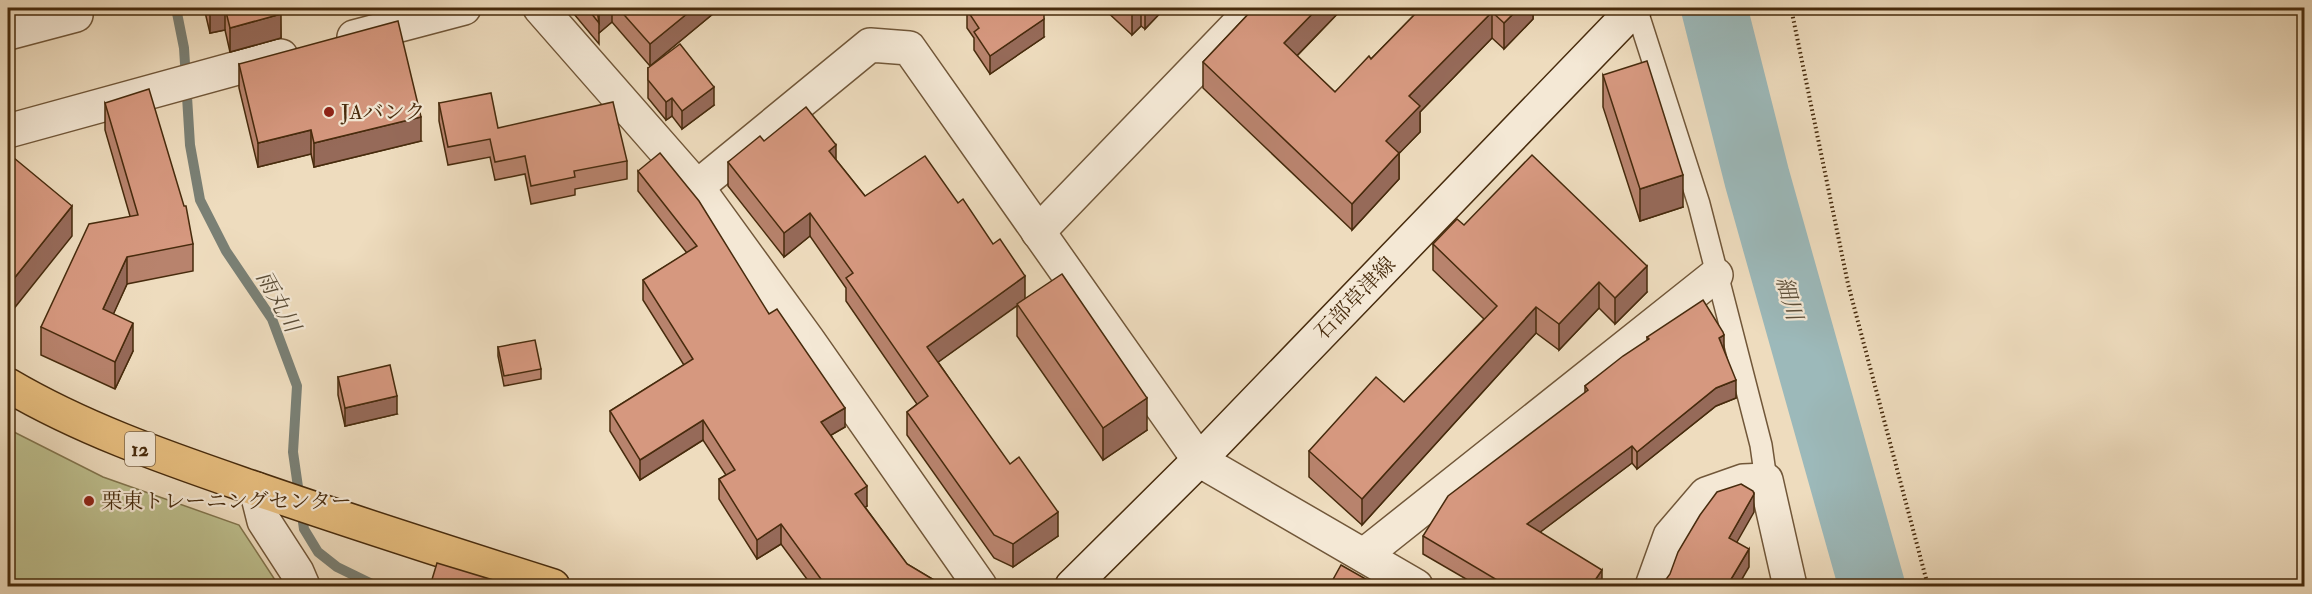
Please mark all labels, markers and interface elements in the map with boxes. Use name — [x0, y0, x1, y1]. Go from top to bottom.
place label: JAバンク — [340, 99, 425, 126]
marker: JAバンク — [322, 105, 336, 119]
street label: 石部草津線 — [1309, 251, 1402, 345]
water label: 雨丸川 — [250, 266, 307, 339]
water label: 細川 — [1770, 273, 1809, 325]
road number: 12 — [125, 432, 155, 466]
place label: 栗東トレーニングセンター — [101, 488, 352, 515]
marker: 栗東トレーニングセンター — [82, 494, 96, 508]

